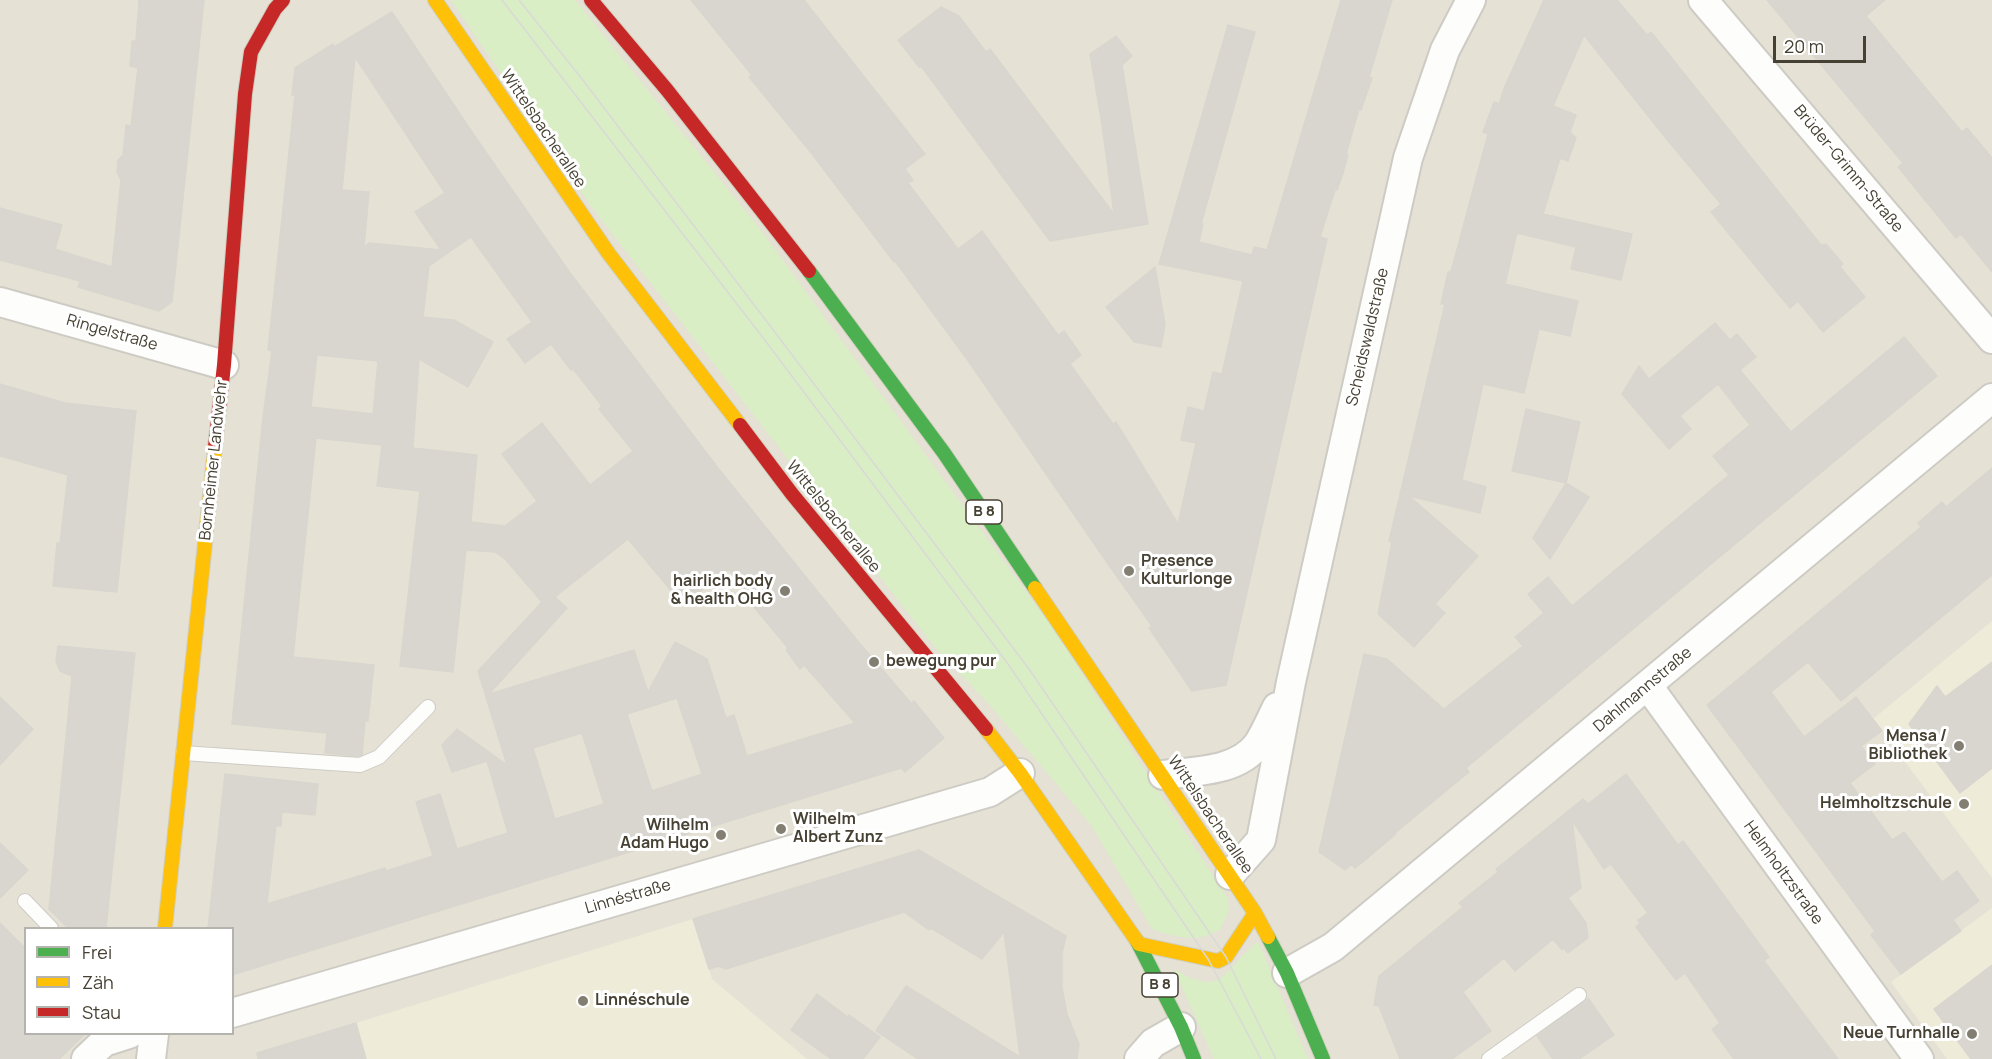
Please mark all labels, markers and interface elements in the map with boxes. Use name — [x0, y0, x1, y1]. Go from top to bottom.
scale bar — [1776, 24, 1869, 62]
text: 20 m — [1784, 34, 1824, 58]
street label: Wittelsbacherallee — [496, 66, 590, 192]
street label: Brüder-Grimm-Straße — [1789, 101, 1907, 237]
street label: Scheidswaldstraße — [1343, 266, 1393, 408]
street label: Ringelstraße — [64, 311, 160, 355]
street label: Bornheimer Landwehr — [196, 379, 232, 541]
street label: Wittelsbacherallee — [782, 457, 884, 577]
road number: B 8 — [966, 500, 1002, 524]
place label: Presence Kulturlonge — [1141, 552, 1232, 590]
marker: Presence Kulturlonge — [1122, 564, 1136, 578]
place label: hairlich body & health OHG — [671, 572, 773, 610]
marker: hairlich body & health OHG — [778, 584, 792, 598]
street label: Dahlmannstraße — [1590, 643, 1696, 737]
place label: bewegung pur — [886, 652, 996, 672]
marker: bewegung pur — [867, 655, 881, 669]
place label: Mensa / Bibliothek — [1869, 727, 1947, 765]
marker: Mensa / Bibliothek — [1952, 739, 1966, 753]
street label: Wittelsbacherallee — [1163, 752, 1257, 878]
place label: Helmholtzschule — [1820, 794, 1952, 814]
marker: Helmholtzschule — [1957, 797, 1971, 811]
place label: Wilhelm Albert Zunz — [793, 810, 883, 848]
place label: Wilhelm Adam Hugo — [620, 816, 709, 854]
street label: Helmholtzstraße — [1739, 817, 1827, 929]
marker: Wilhelm Albert Zunz — [774, 822, 788, 836]
marker: Wilhelm Adam Hugo — [714, 828, 728, 842]
street label: Linnéstraße — [583, 876, 673, 918]
legend — [24, 927, 234, 1035]
text: Frei — [82, 940, 112, 964]
text: Zäh — [82, 970, 114, 994]
road number: B 8 — [1142, 973, 1178, 997]
place label: Linnéschule — [595, 991, 690, 1011]
marker: Linnéschule — [576, 994, 590, 1008]
text: Stau — [82, 1000, 121, 1024]
place label: Neue Turnhalle — [1843, 1024, 1960, 1044]
marker: Neue Turnhalle — [1965, 1027, 1979, 1041]

